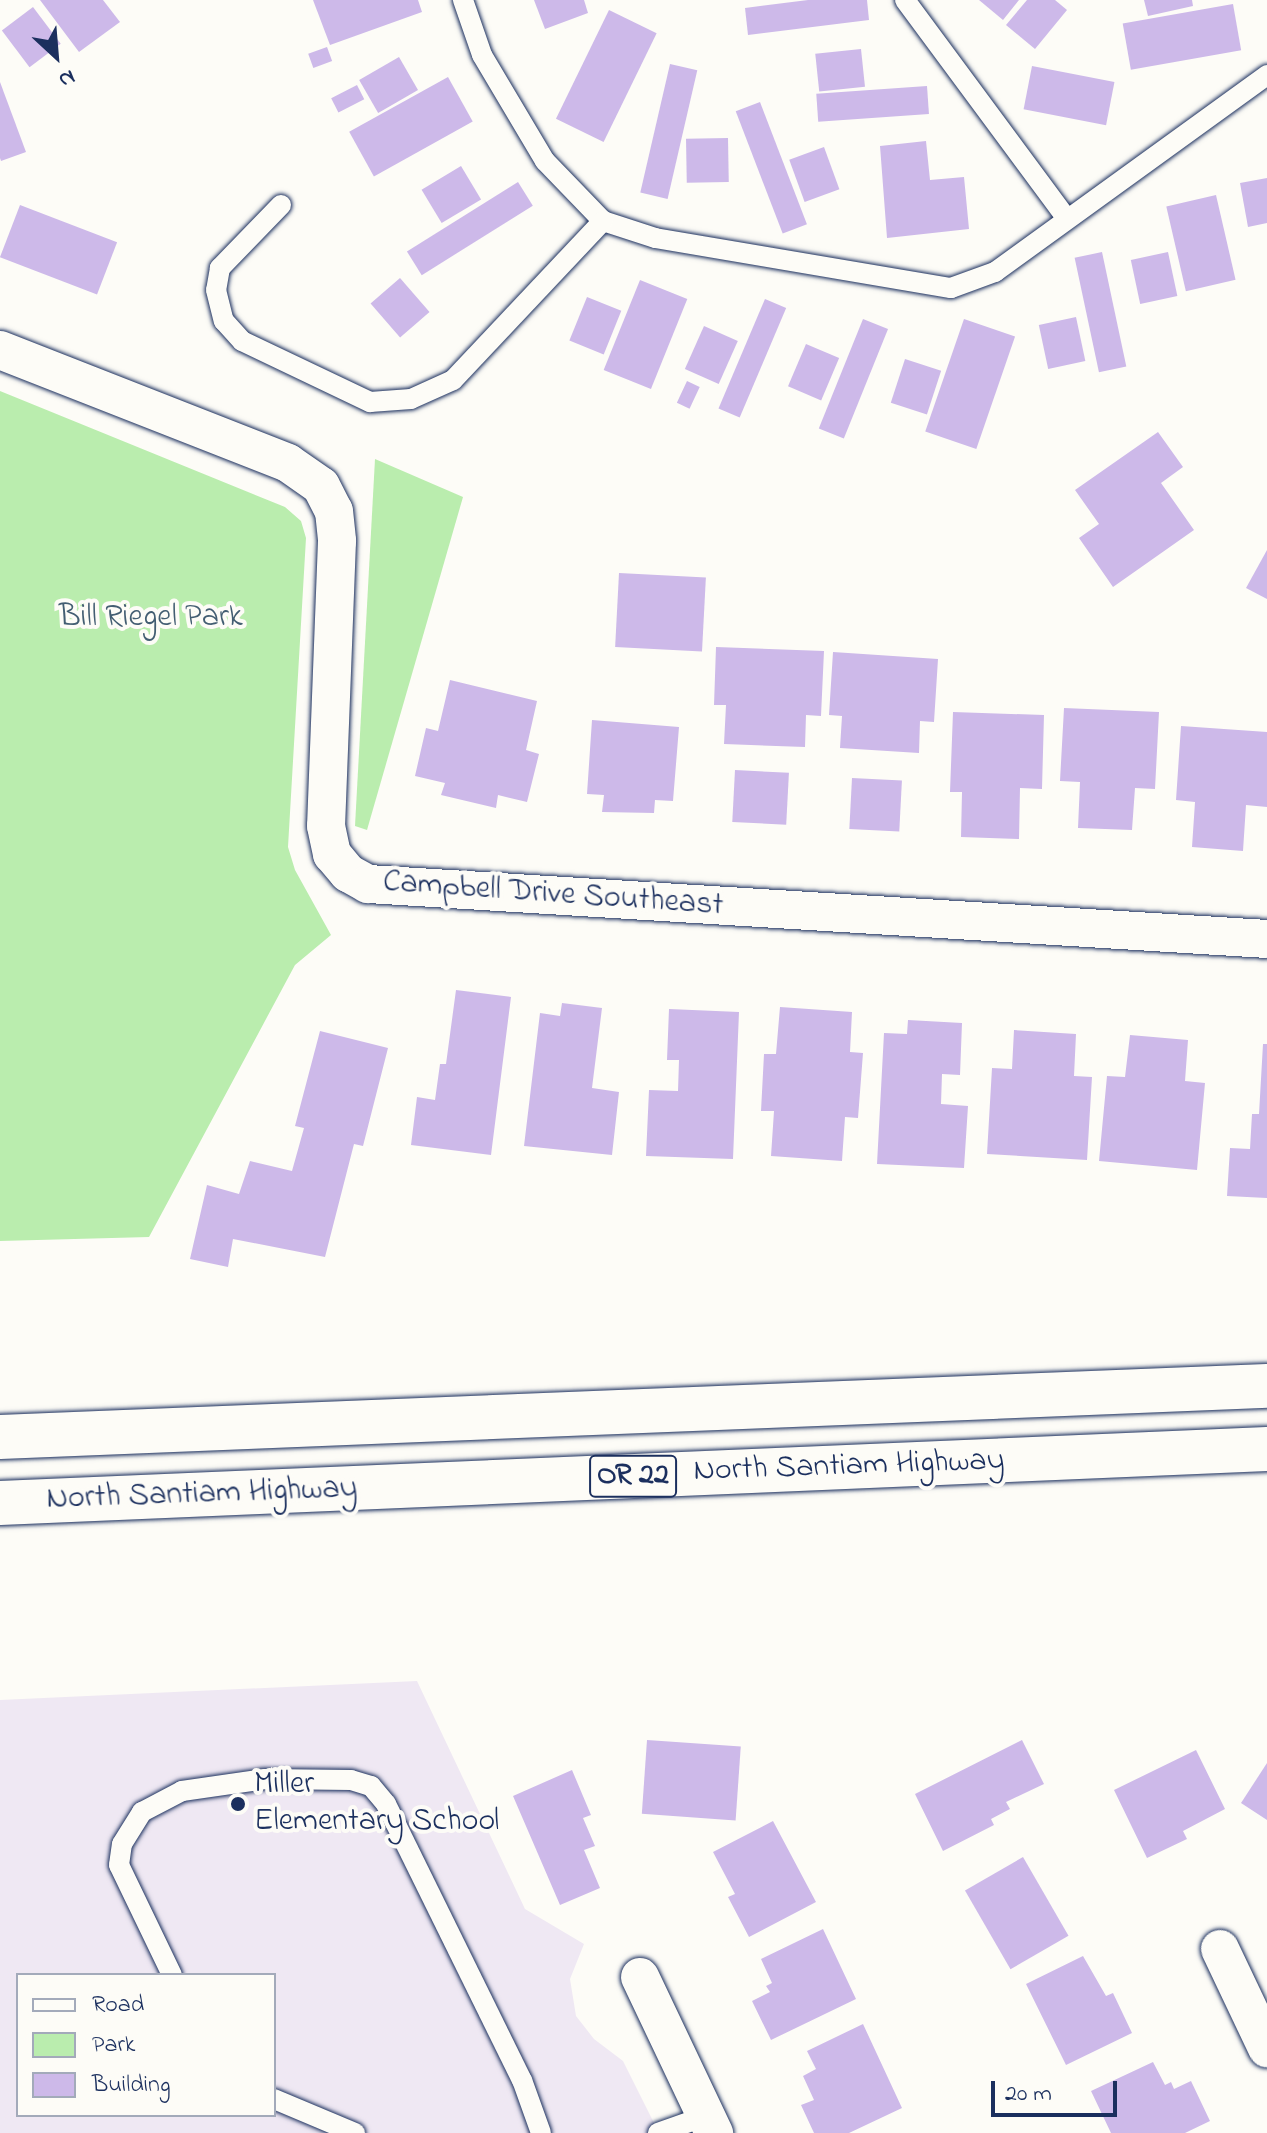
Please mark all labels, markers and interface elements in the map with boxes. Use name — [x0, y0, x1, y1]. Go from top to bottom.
north arrow — [16, 16, 96, 96]
text: N — [53, 60, 80, 95]
park label: Bill Riegel Park — [59, 599, 243, 637]
street label: Campbell Drive Southeast — [382, 864, 724, 926]
street label: North Santiam Highway — [693, 1442, 1005, 1492]
road number: OR 22 — [589, 1450, 677, 1502]
street label: North Santiam Highway — [46, 1470, 358, 1520]
place label: Miller Elementary School — [254, 1767, 499, 1842]
marker: Miller Elementary School — [229, 1795, 247, 1813]
legend — [16, 1973, 276, 2117]
text: Road — [92, 1988, 144, 2023]
text: Park — [92, 2028, 135, 2063]
scale bar — [995, 2065, 1121, 2115]
text: Building — [92, 2068, 171, 2103]
text: 20 m — [1005, 2077, 1052, 2112]

